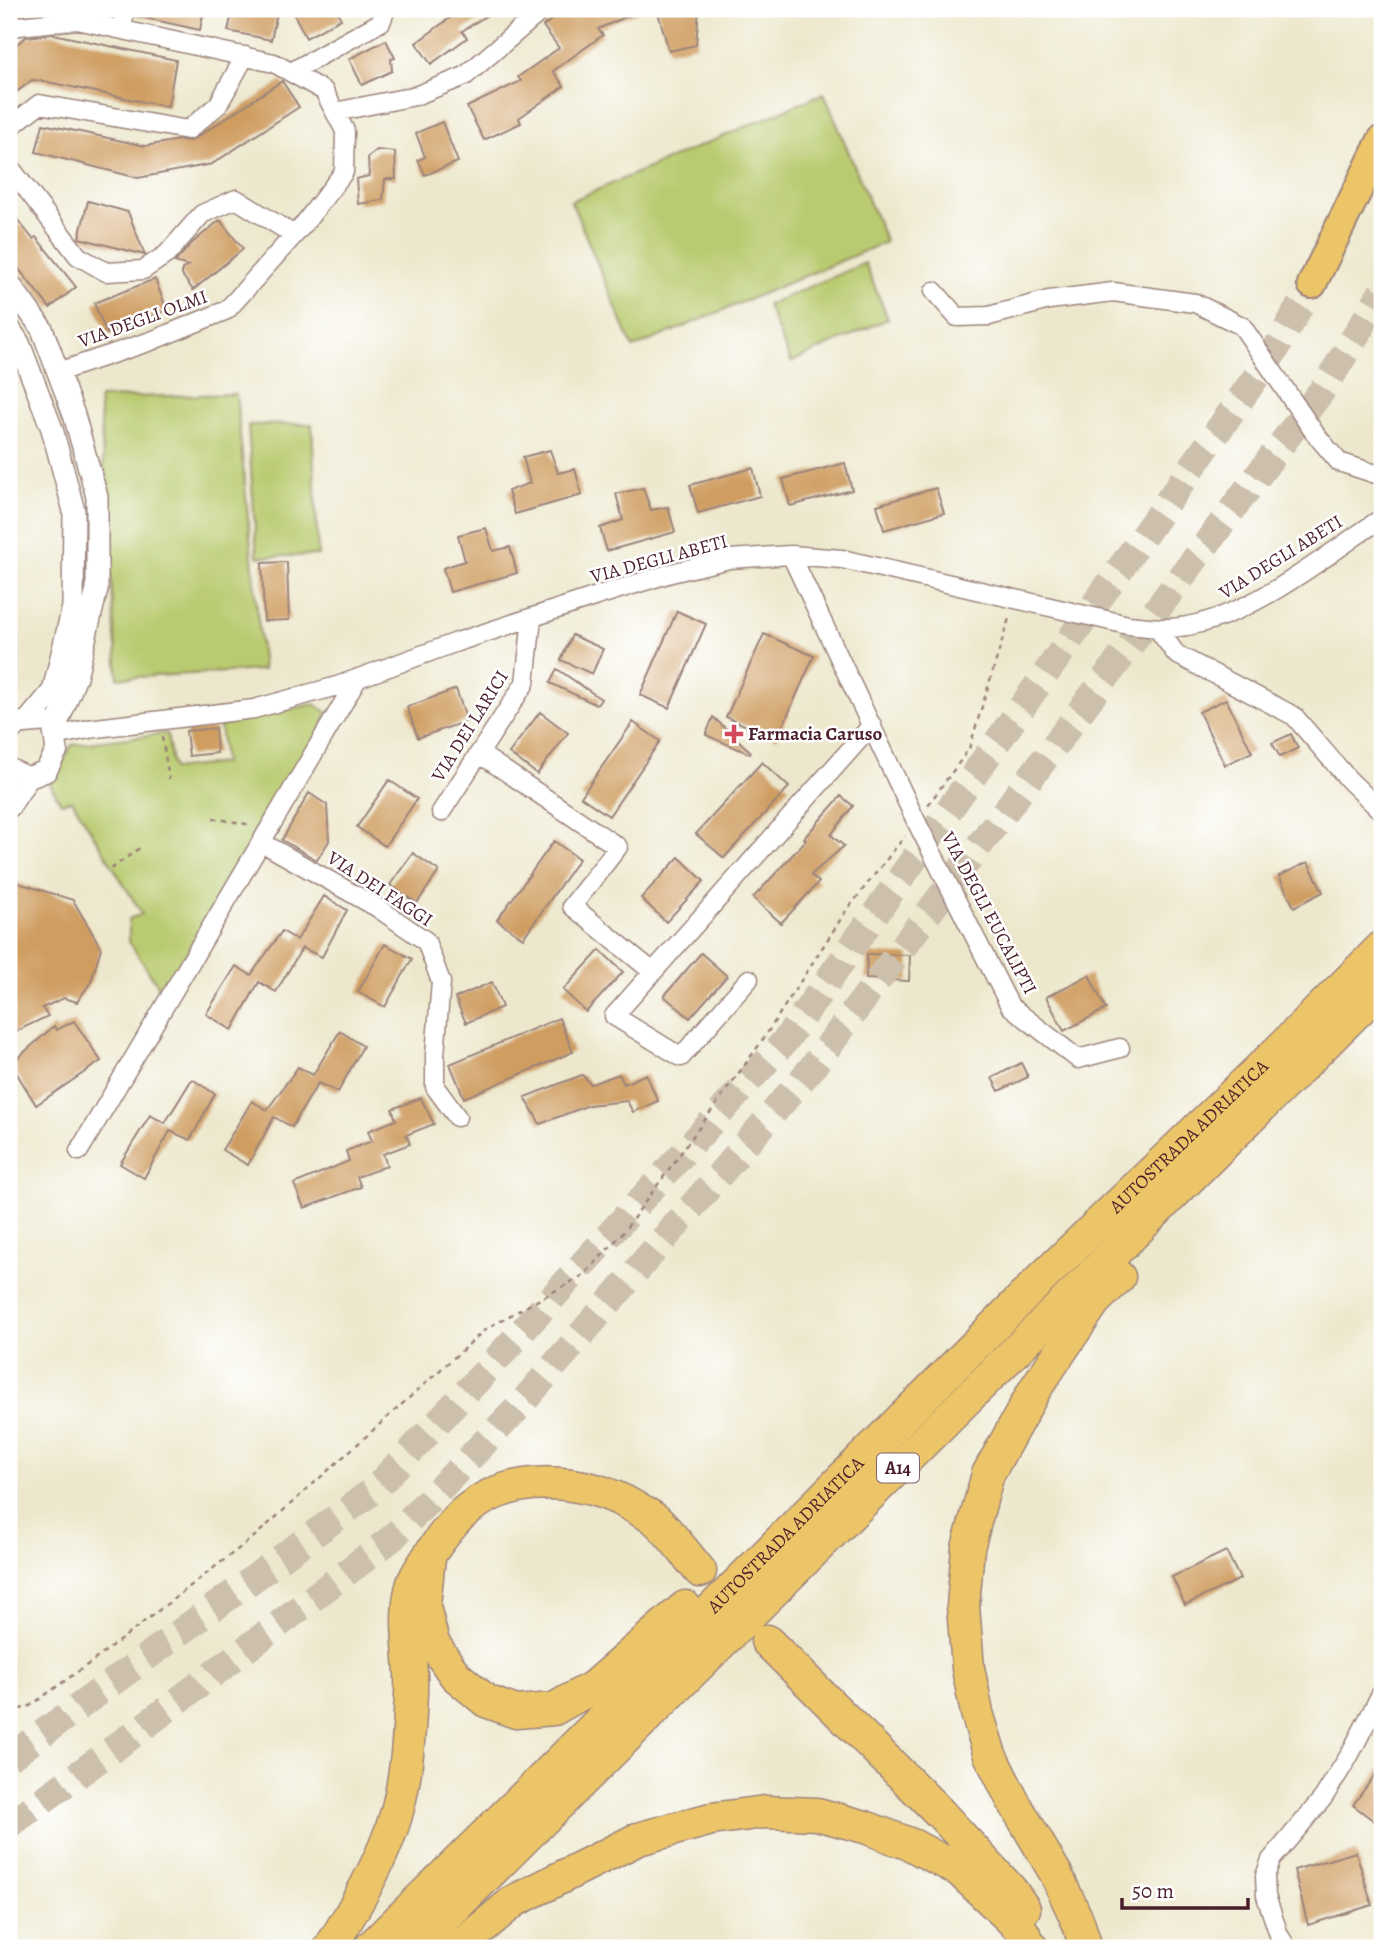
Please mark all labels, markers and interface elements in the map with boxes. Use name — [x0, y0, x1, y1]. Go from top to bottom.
street label: VIA DEGLI OLMI — [74, 284, 211, 355]
street label: VIA DEGLI ABETI — [1214, 509, 1348, 606]
street label: VIA DEGLI ABETI — [587, 528, 730, 590]
street label: VIA DEI LARICI — [425, 665, 515, 787]
place label: Farmacia Caruso — [748, 721, 882, 747]
marker: Farmacia Caruso — [726, 726, 742, 742]
street label: VIA DEGLI EUCALIPTI — [935, 826, 1043, 999]
street label: VIA DEI FAGGI — [321, 845, 438, 933]
street label: AUTOSTRADA ADRIATICA — [1103, 1053, 1275, 1220]
street label: AUTOSTRADA ADRIATICA — [701, 1450, 870, 1620]
road number: A14 — [877, 1454, 919, 1483]
scale bar — [1122, 1866, 1248, 1910]
text: 50 m — [1132, 1877, 1174, 1905]

